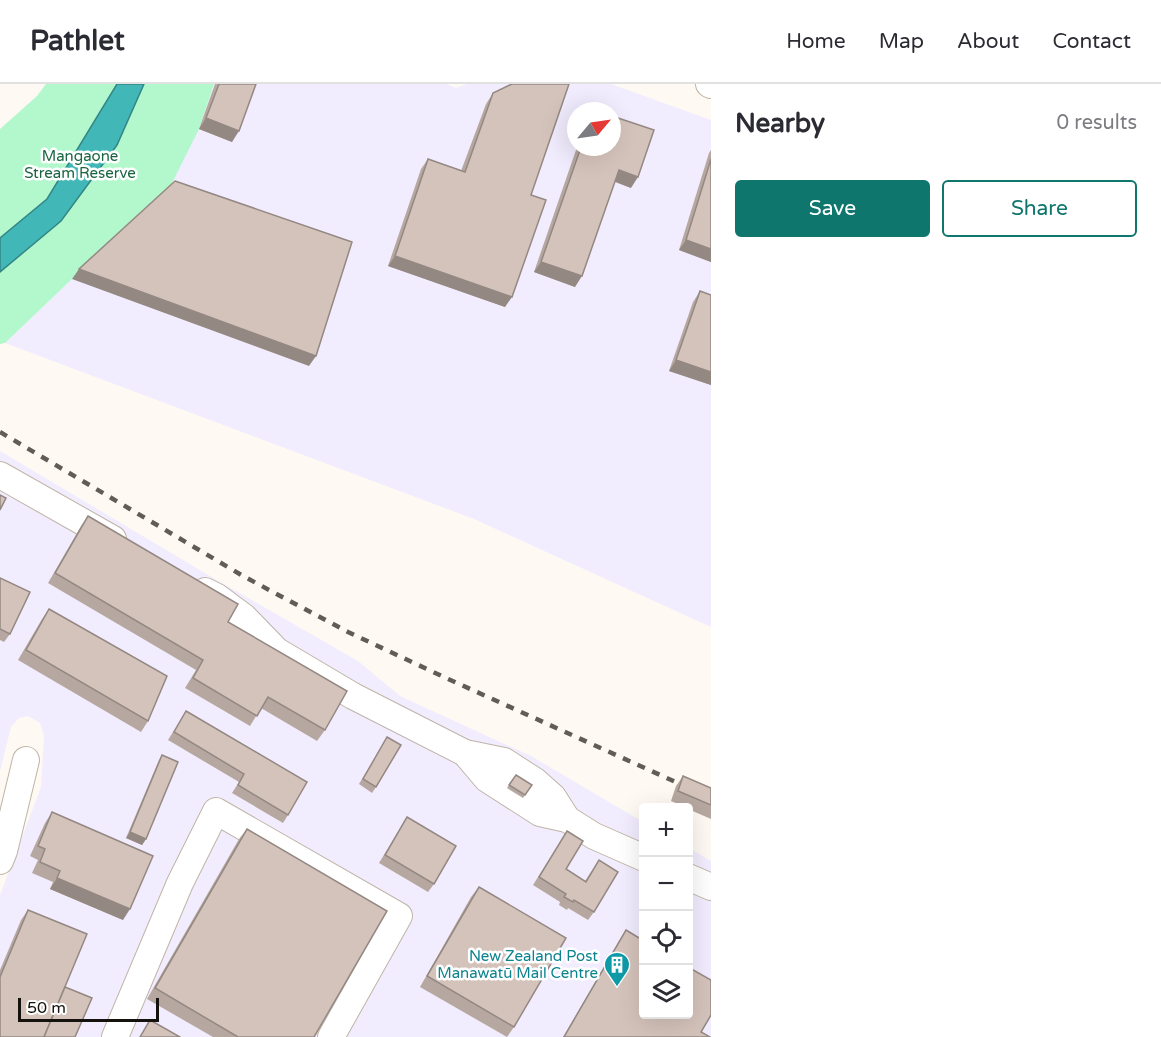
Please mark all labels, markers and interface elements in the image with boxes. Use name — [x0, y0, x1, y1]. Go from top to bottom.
text: Pathlet — [30, 24, 125, 58]
text: Home — [786, 29, 846, 54]
text: Map — [879, 29, 924, 54]
text: About — [957, 29, 1019, 54]
text: Contact — [1052, 29, 1131, 54]
north arrow — [567, 102, 621, 156]
text: Nearby — [735, 108, 825, 139]
text: 0 results — [1057, 111, 1137, 135]
park label: Mangaone Stream Reserve — [24, 147, 136, 182]
button: Save — [735, 180, 930, 237]
button: Share — [942, 180, 1137, 237]
map controls — [639, 803, 693, 1019]
button: + — [639, 803, 693, 857]
button: − — [639, 857, 693, 911]
button: locate — [639, 911, 693, 965]
place label: New Zealand Post Manawatū Mail Centre — [437, 947, 598, 982]
building icon: New Zealand Post Manawatū Mail Centre — [602, 950, 632, 988]
button: layers — [639, 965, 693, 1019]
scale bar — [18, 995, 159, 1022]
text: 50 m — [27, 998, 66, 1018]

